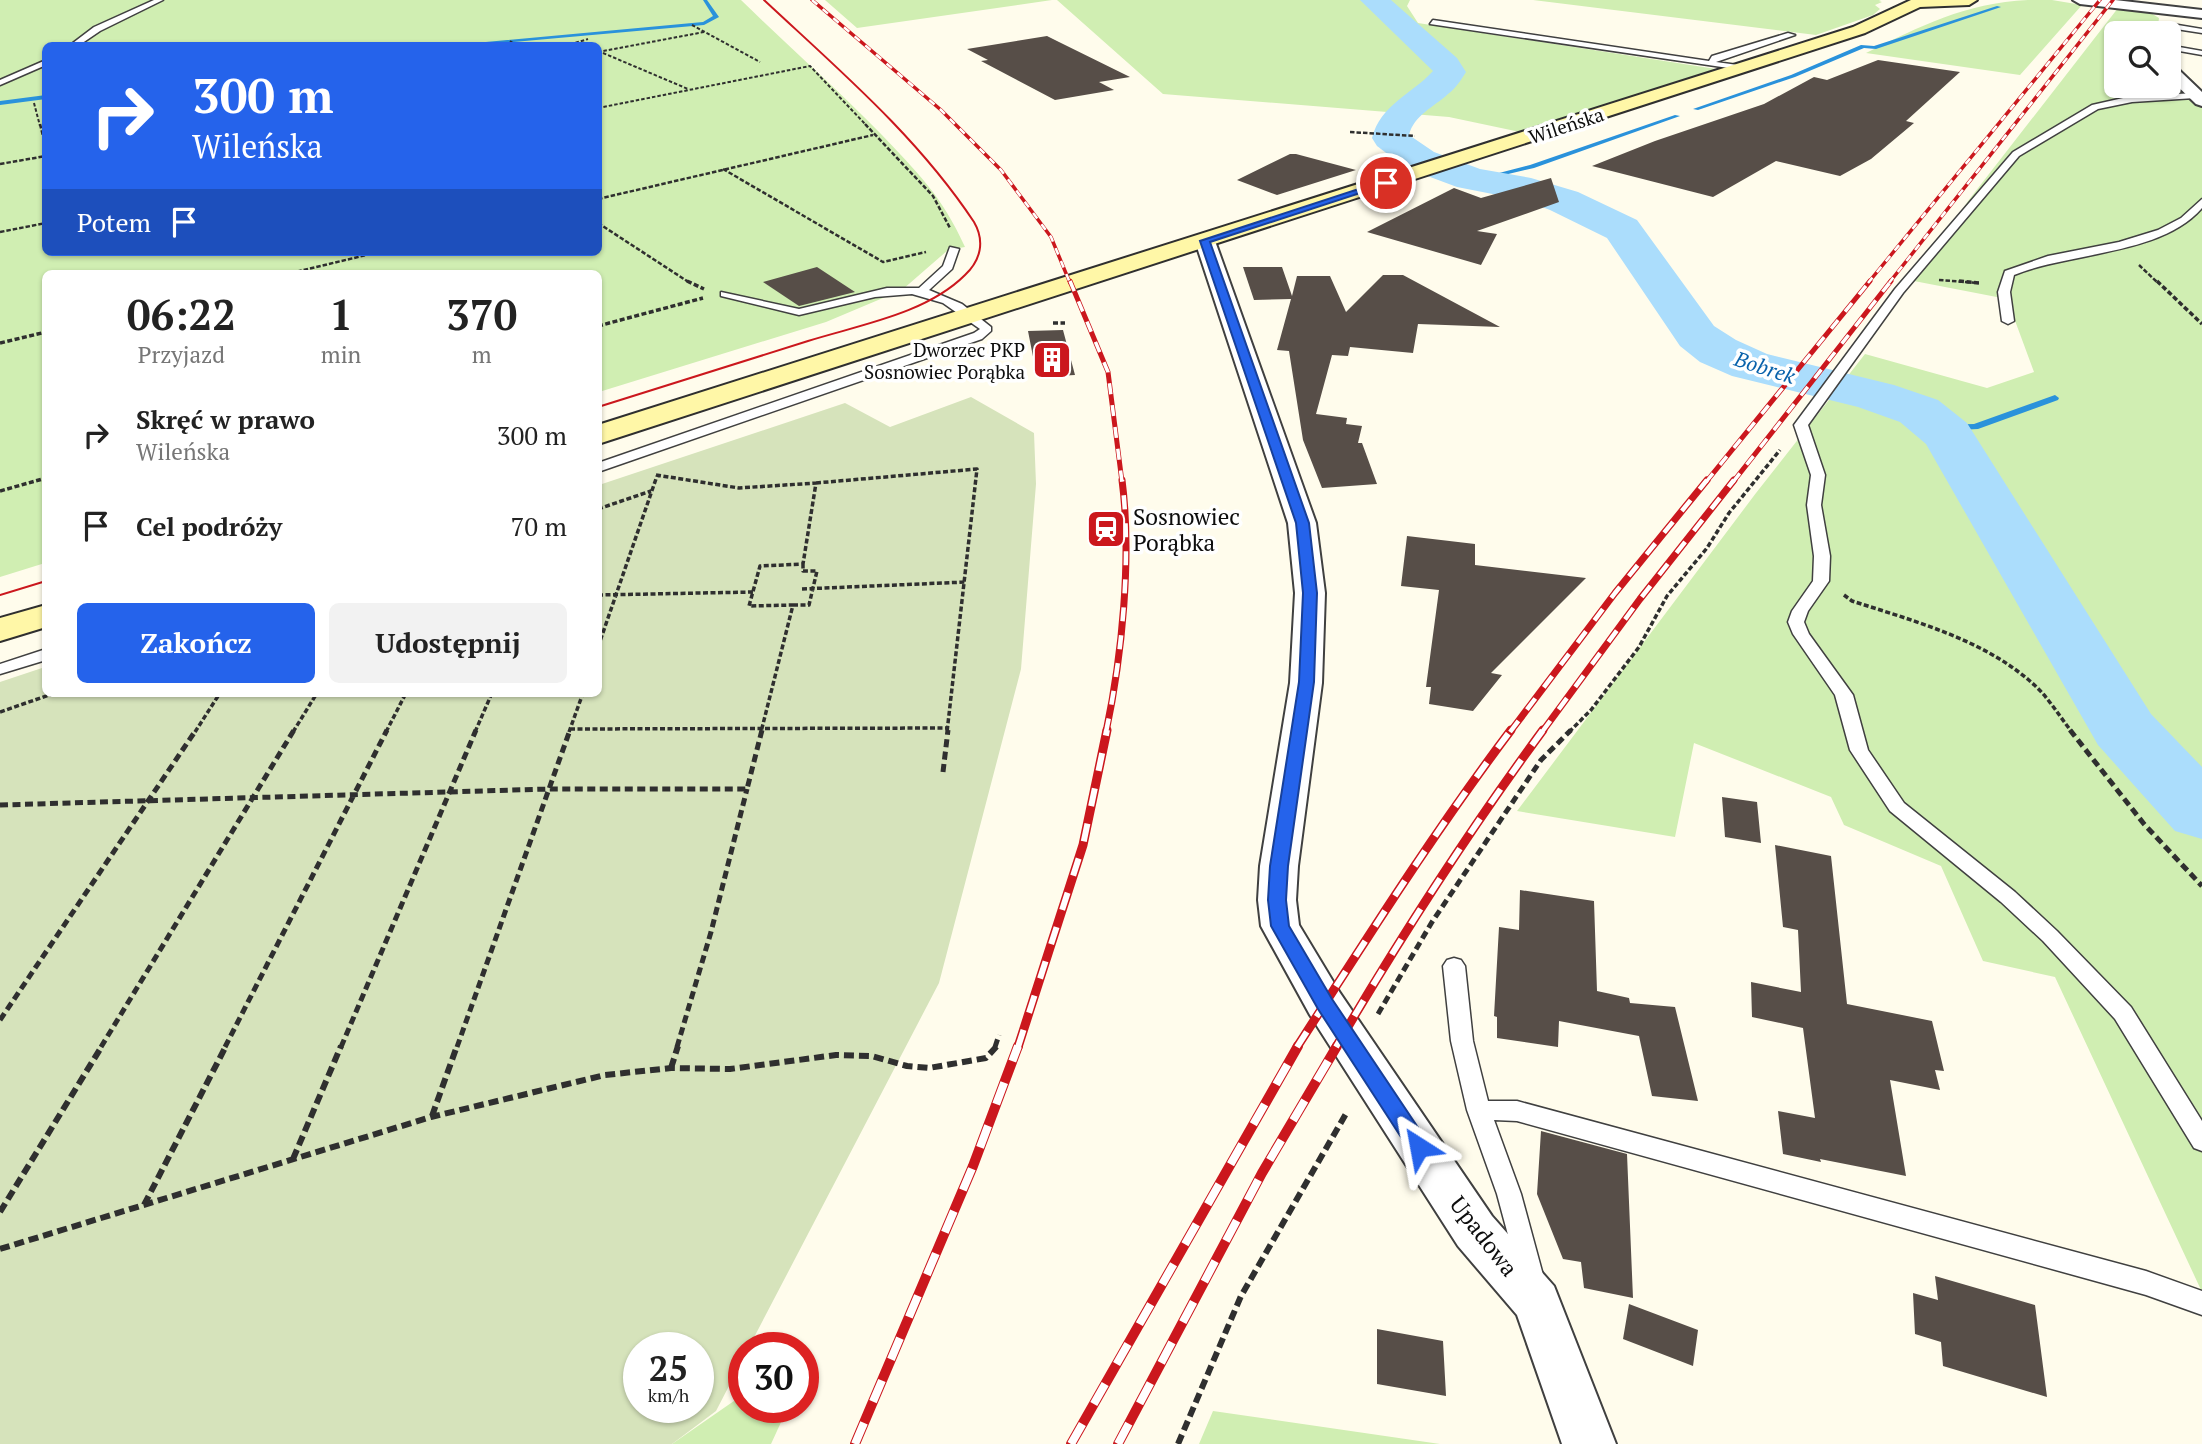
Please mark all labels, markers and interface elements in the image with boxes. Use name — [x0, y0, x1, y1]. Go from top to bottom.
map controls — [2104, 21, 2181, 98]
button: search — [2104, 21, 2181, 98]
text: 300 m — [192, 62, 334, 127]
icon: right — [77, 70, 168, 161]
street label: Wileńska — [1525, 101, 1607, 149]
text: Wileńska — [192, 125, 323, 167]
pin — [1356, 153, 1416, 213]
icon: arrive — [1367, 164, 1405, 202]
icon: arrive — [165, 203, 203, 241]
text: Potem — [77, 205, 151, 239]
text: 06:22 — [127, 286, 236, 342]
text: 1 — [329, 286, 353, 342]
text: 370 — [446, 286, 517, 342]
place label: Dworzec PKP Sosnowiec Porąbka — [864, 337, 1025, 384]
text: Przyjazd — [138, 339, 225, 370]
text: min — [321, 339, 361, 370]
text: m — [472, 339, 492, 370]
building icon: Dworzec PKP Sosnowiec Porąbka — [1031, 339, 1073, 381]
water label: Bobrek — [1730, 344, 1800, 390]
text: Skręć w prawo — [136, 402, 315, 436]
icon: right — [77, 416, 115, 454]
text: 300 m — [497, 418, 567, 452]
text: Wileńska — [136, 436, 230, 467]
place label: Sosnowiec Porąbka — [1133, 501, 1240, 558]
icon: arrive — [77, 507, 115, 545]
station icon: Sosnowiec Porąbka — [1085, 508, 1127, 550]
text: Cel podróży — [136, 509, 282, 543]
text: 70 m — [511, 509, 567, 543]
button: Zakończ — [77, 603, 315, 683]
button: Udostępnij — [329, 603, 567, 683]
position arrow — [1382, 1110, 1456, 1184]
street label: Upadowa — [1443, 1190, 1525, 1283]
speed limit sign: 30 — [728, 1332, 819, 1423]
text: 25 — [649, 1345, 688, 1391]
text: km/h — [648, 1383, 689, 1407]

